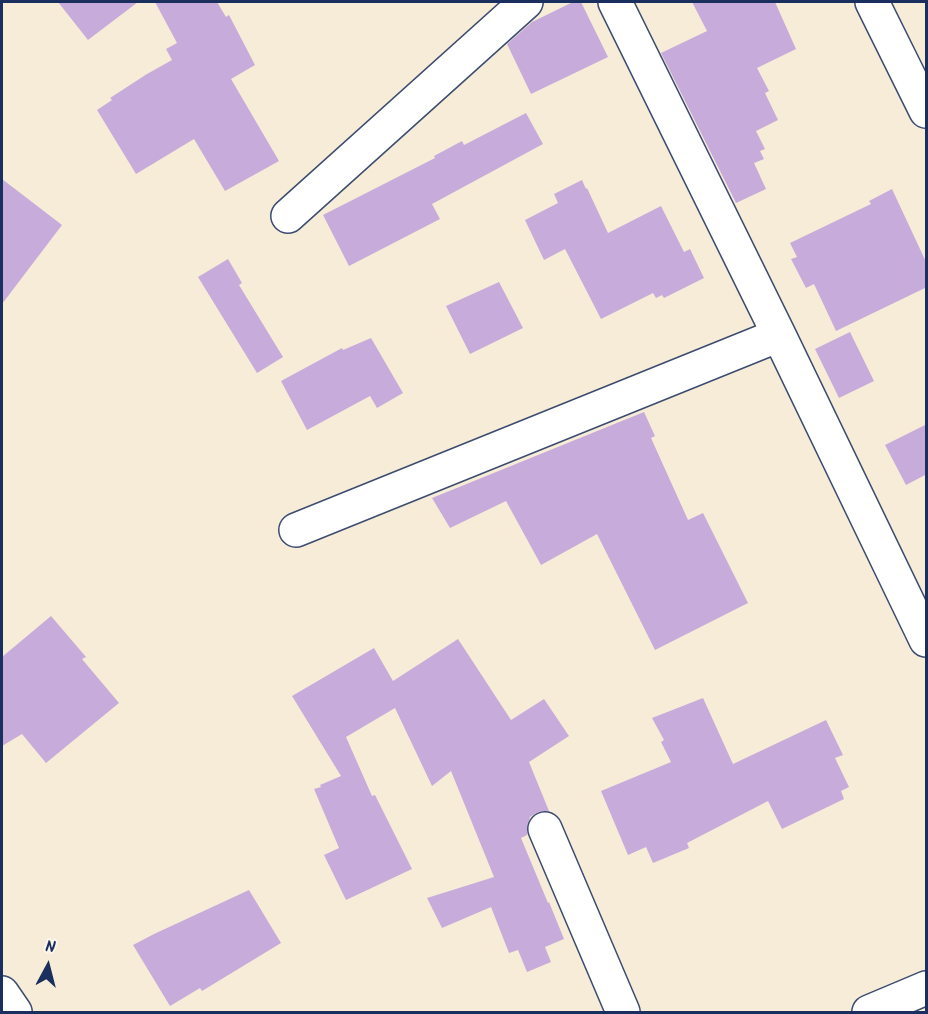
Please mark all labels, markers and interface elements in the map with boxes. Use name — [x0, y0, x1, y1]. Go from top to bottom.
text: N — [44, 935, 57, 961]
north arrow — [18, 936, 78, 996]

